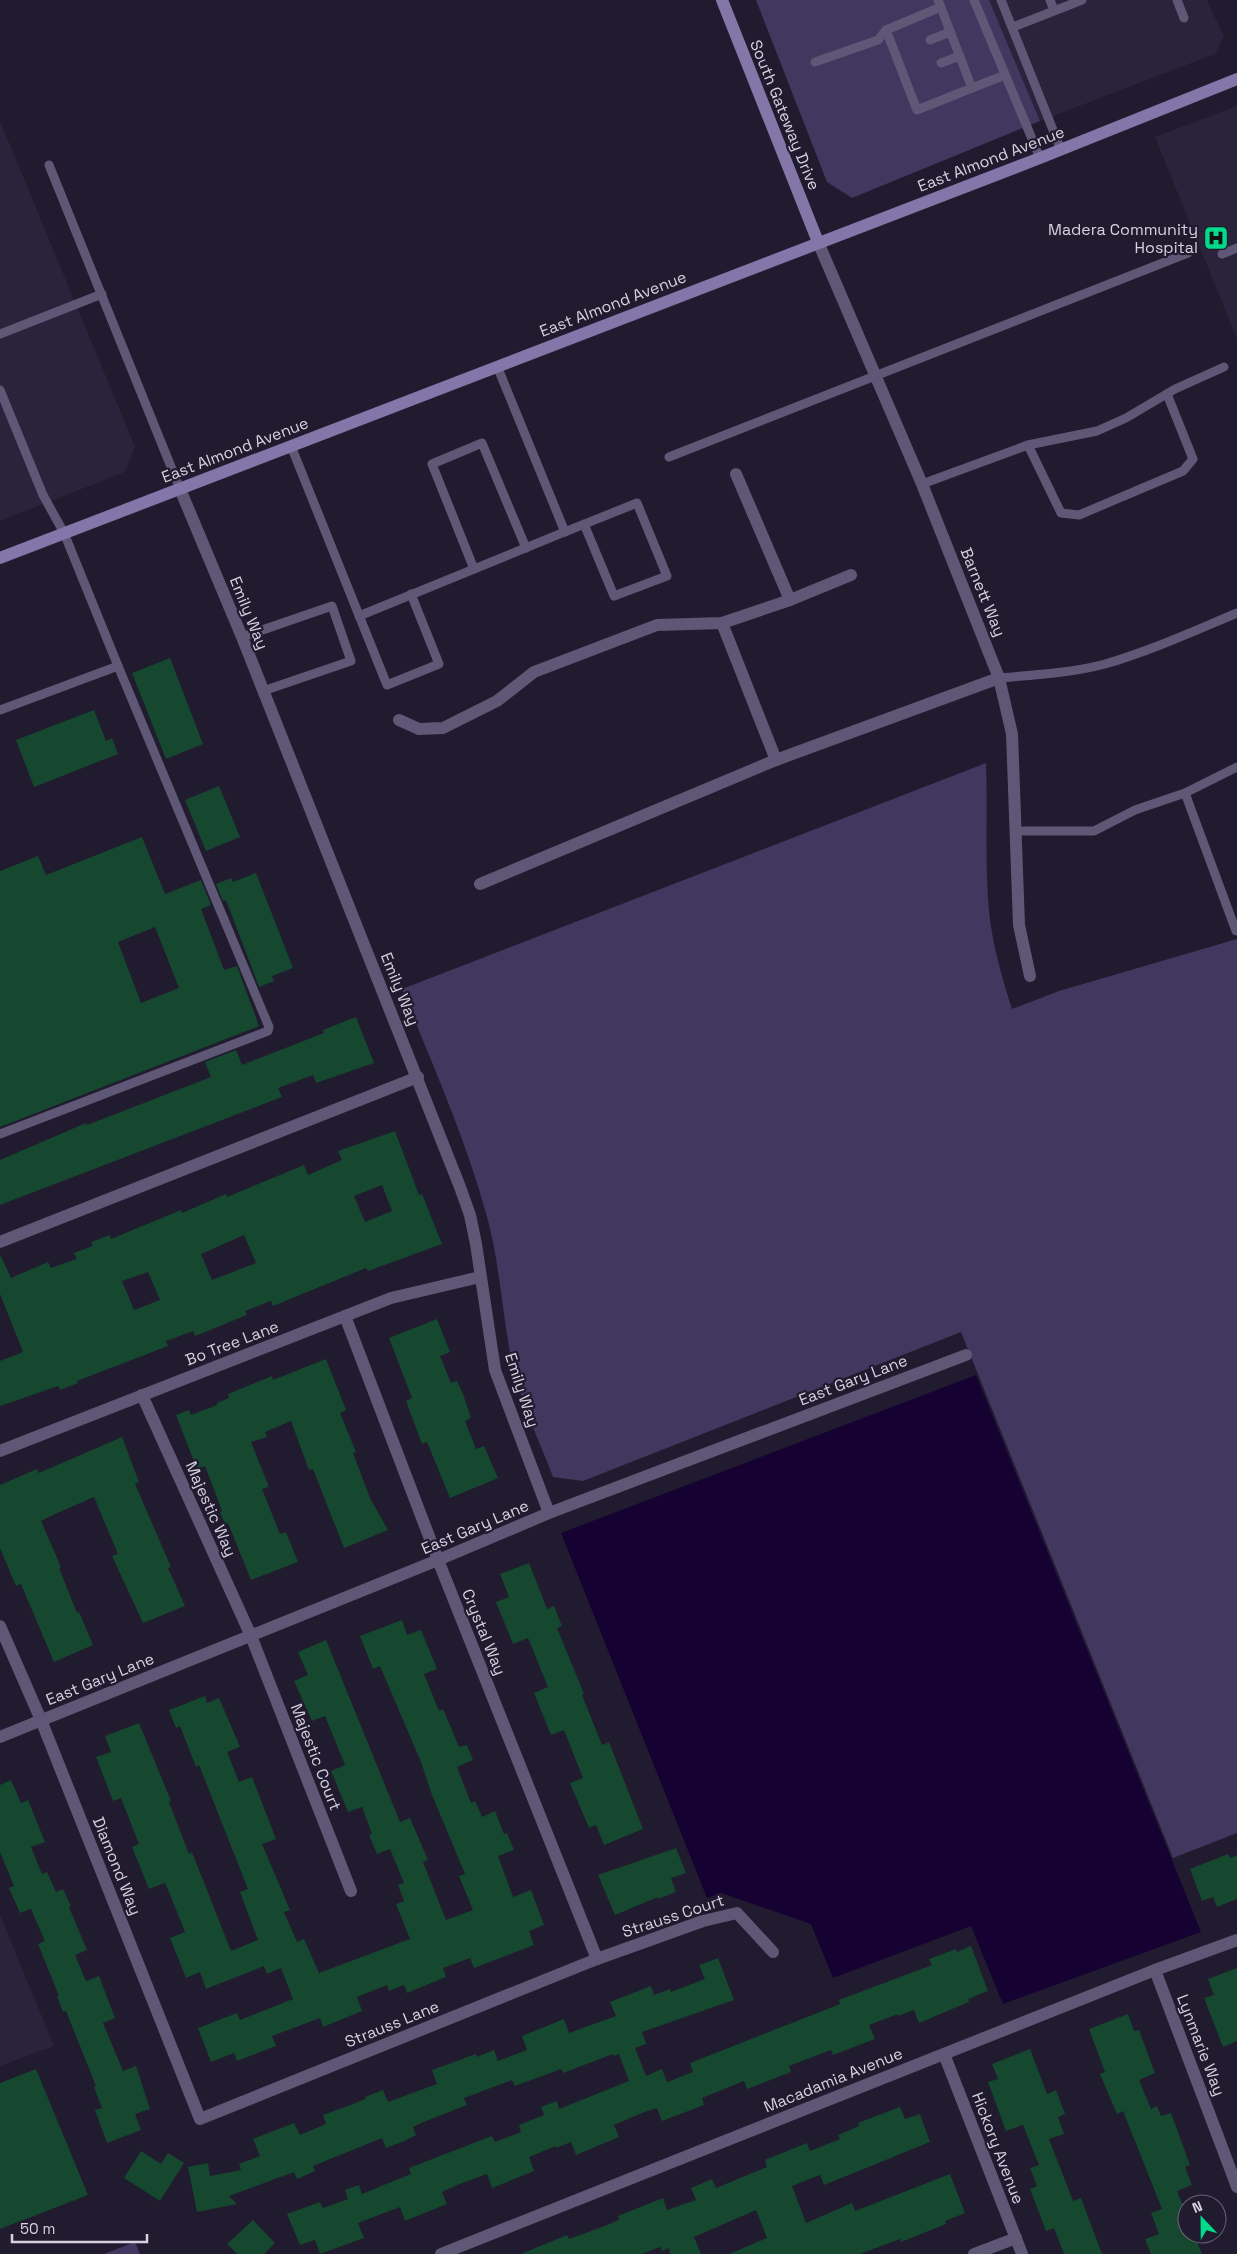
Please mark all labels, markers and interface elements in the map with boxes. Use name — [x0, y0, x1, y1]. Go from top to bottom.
street label: South Gateway Drive — [745, 37, 825, 193]
street label: East Almond Avenue — [914, 121, 1068, 197]
place label: Madera Community Hospital — [1048, 219, 1198, 258]
hospital icon: Madera Community Hospital — [1203, 225, 1229, 251]
street label: East Almond Avenue — [536, 266, 690, 342]
street label: East Almond Avenue — [158, 412, 312, 488]
street label: Barnett Way — [956, 544, 1010, 640]
street label: Emily Way — [225, 573, 273, 653]
street label: Emily Way — [376, 949, 424, 1029]
street label: Bo Tree Lane — [182, 1316, 282, 1370]
street label: Emily Way — [500, 1350, 544, 1430]
street label: East Gary Lane — [796, 1350, 910, 1410]
street label: Majestic Way — [181, 1458, 241, 1560]
street label: East Gary Lane — [418, 1495, 532, 1559]
street label: Crystal Way — [457, 1586, 511, 1678]
street label: East Gary Lane — [43, 1648, 157, 1710]
street label: Majestic Court — [286, 1700, 346, 1814]
street label: Diamond Way — [88, 1814, 146, 1918]
street label: Strauss Court — [619, 1890, 727, 1942]
street label: Lynmarie Way — [1172, 1991, 1230, 2099]
street label: Strauss Lane — [342, 1996, 442, 2052]
street label: Macadamia Avenue — [760, 2043, 906, 2117]
street label: Hickory Avenue — [967, 2089, 1029, 2207]
north arrow — [1177, 2194, 1227, 2244]
text: N — [1189, 2197, 1205, 2217]
scale bar — [12, 2212, 148, 2244]
text: 50 m — [20, 2219, 55, 2238]

